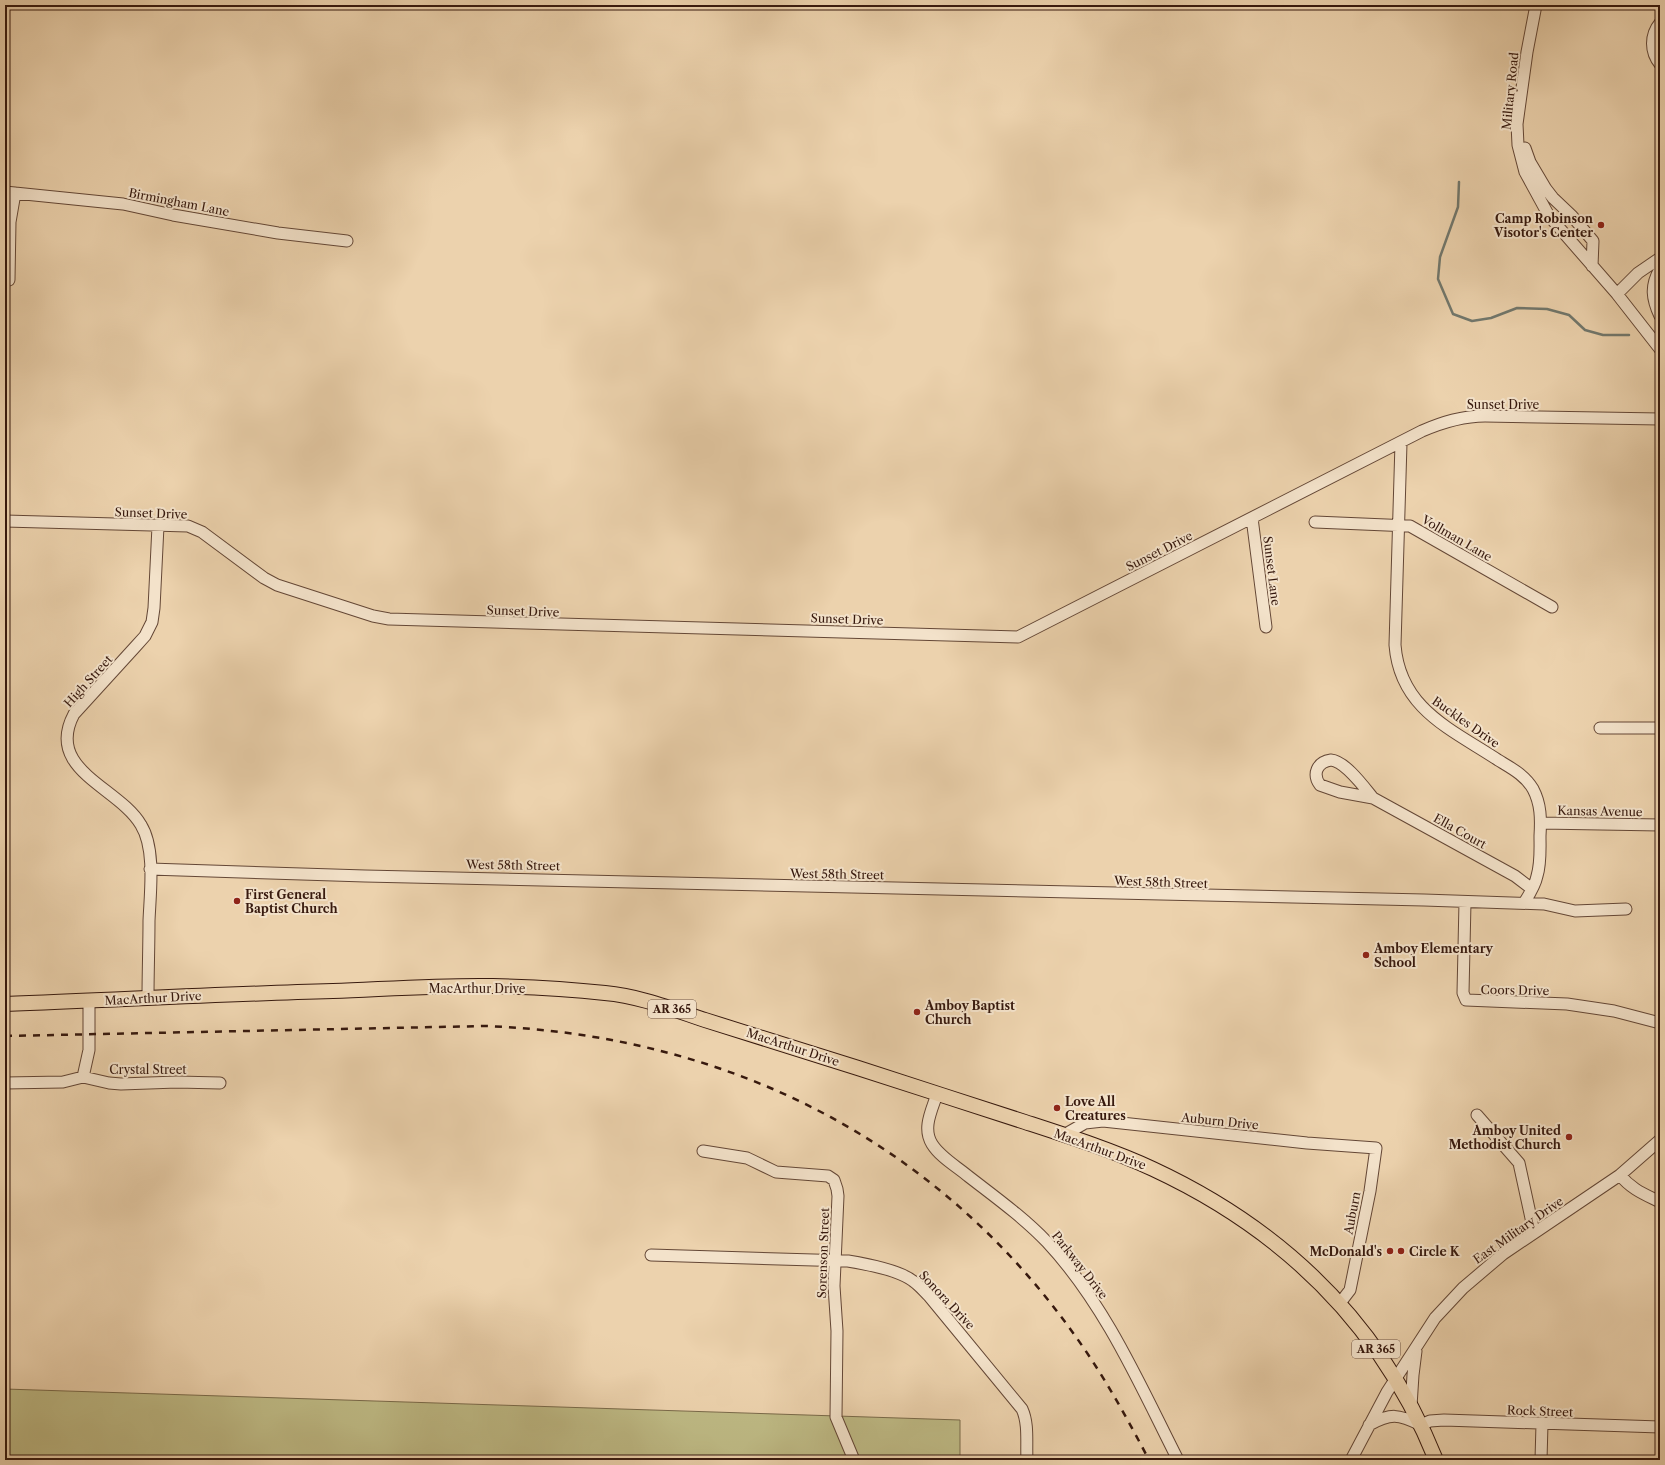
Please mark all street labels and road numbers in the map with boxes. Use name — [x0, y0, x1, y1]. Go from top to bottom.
street label: Military Road — [1498, 51, 1522, 130]
street label: Birmingham Lane — [127, 185, 231, 219]
street label: Sunset Drive — [1467, 397, 1540, 412]
street label: Sunset Drive — [114, 504, 188, 522]
street label: Vollman Lane — [1418, 511, 1495, 564]
street label: Sunset Drive — [1123, 528, 1195, 574]
street label: Sunset Lane — [1260, 535, 1284, 607]
street label: Sunset Drive — [486, 602, 560, 620]
street label: Sunset Drive — [810, 610, 884, 628]
street label: High Street — [61, 651, 116, 710]
street label: Buckles Drive — [1429, 693, 1503, 751]
street label: Kansas Avenue — [1557, 803, 1643, 819]
street label: Ella Court — [1431, 810, 1490, 852]
street label: West 58th Street — [465, 857, 561, 873]
street label: West 58th Street — [789, 866, 885, 882]
street label: West 58th Street — [1113, 873, 1209, 891]
street label: MacArthur Drive — [429, 981, 526, 996]
street label: Coors Drive — [1481, 982, 1550, 998]
street label: MacArthur Drive — [104, 988, 202, 1008]
road number: AR 365 — [648, 1000, 696, 1018]
street label: MacArthur Drive — [745, 1025, 842, 1069]
street label: Crystal Street — [109, 1062, 187, 1077]
street label: Auburn Drive — [1180, 1109, 1260, 1133]
street label: MacArthur Drive — [1052, 1125, 1148, 1173]
street label: Auburn — [1340, 1190, 1364, 1237]
street label: East Military Drive — [1470, 1193, 1566, 1267]
street label: Sorenson Street — [814, 1207, 832, 1299]
street label: Parkway Drive — [1049, 1228, 1111, 1302]
street label: Sonora Drive — [916, 1267, 978, 1333]
road number: AR 365 — [1352, 1340, 1400, 1358]
street label: Rock Street — [1507, 1402, 1574, 1420]

